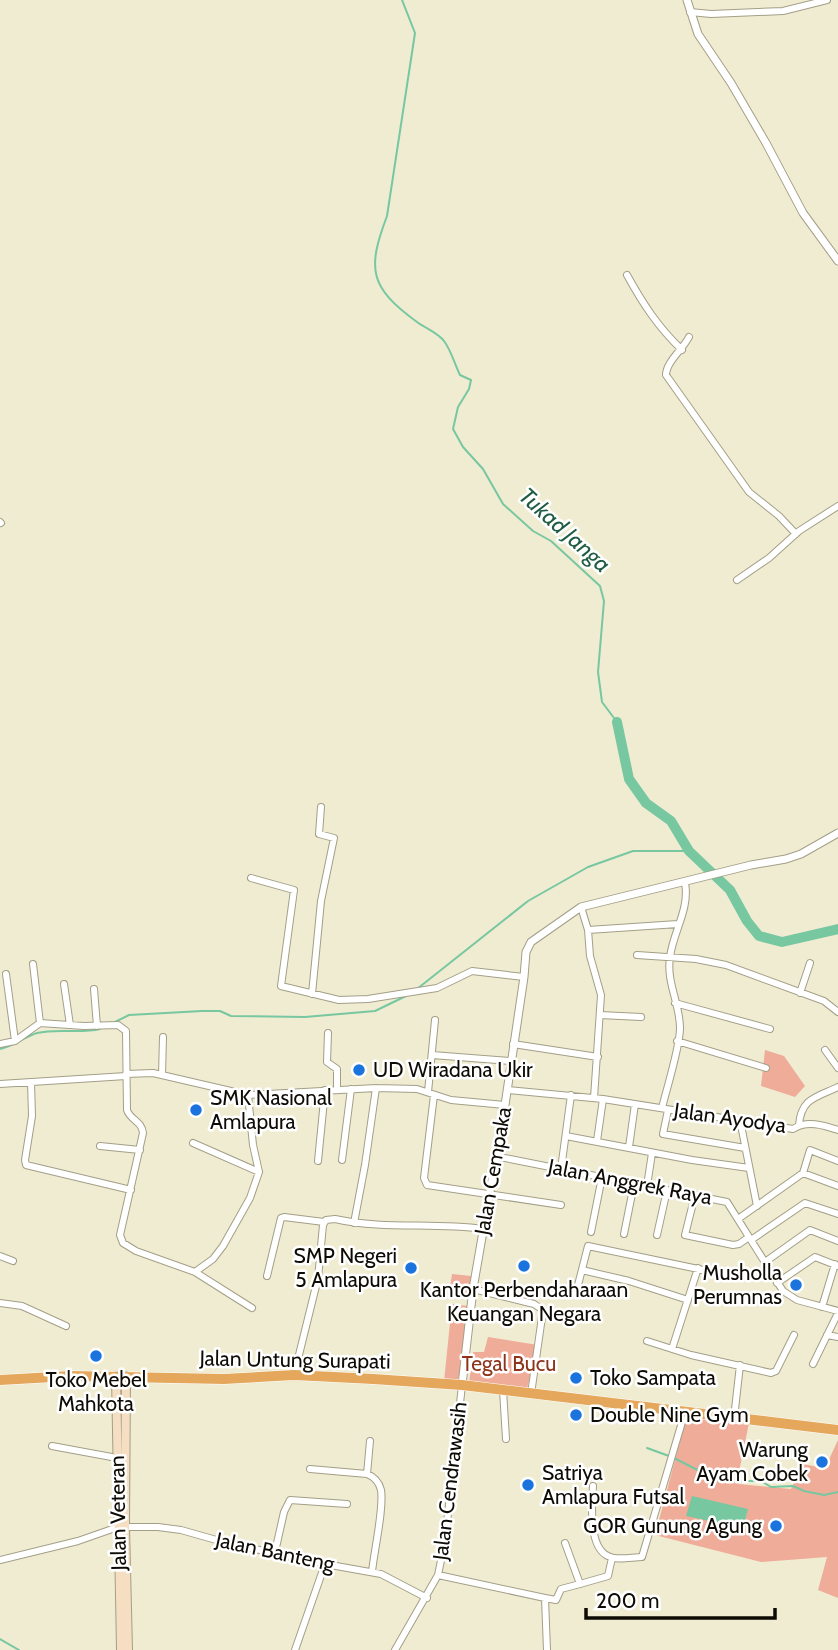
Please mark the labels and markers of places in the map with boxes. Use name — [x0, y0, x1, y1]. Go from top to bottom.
place label: UD Wiradana Ukir — [373, 1057, 533, 1082]
marker: UD Wiradana Ukir — [351, 1062, 367, 1078]
place label: SMK Nasional Amlapura — [210, 1085, 332, 1134]
marker: SMK Nasional Amlapura — [188, 1102, 204, 1118]
place label: SMP Negeri 5 Amlapura — [294, 1243, 397, 1292]
marker: Kantor Perbendaharaan Keuangan Negara — [516, 1258, 532, 1274]
marker: SMP Negeri 5 Amlapura — [403, 1260, 419, 1276]
place label: Musholla Perumnas — [693, 1260, 782, 1309]
place label: Kantor Perbendaharaan Keuangan Negara — [420, 1277, 628, 1326]
marker: Musholla Perumnas — [788, 1277, 804, 1293]
marker: Toko Mebel Mahkota — [88, 1348, 104, 1364]
place label: Toko Sampata — [590, 1365, 716, 1390]
place label: Toko Mebel Mahkota — [45, 1367, 147, 1416]
marker: Toko Sampata — [568, 1370, 584, 1386]
place label: Double Nine Gym — [590, 1402, 749, 1427]
marker: Double Nine Gym — [568, 1407, 584, 1423]
place label: Warung Ayam Cobek — [696, 1437, 809, 1486]
marker: Warung Ayam Cobek — [814, 1454, 830, 1470]
place label: Satriya Amlapura Futsal — [542, 1460, 684, 1509]
marker: Satriya Amlapura Futsal — [520, 1477, 536, 1493]
place label: GOR Gunung Agung — [583, 1513, 763, 1538]
marker: GOR Gunung Agung — [768, 1518, 784, 1534]

